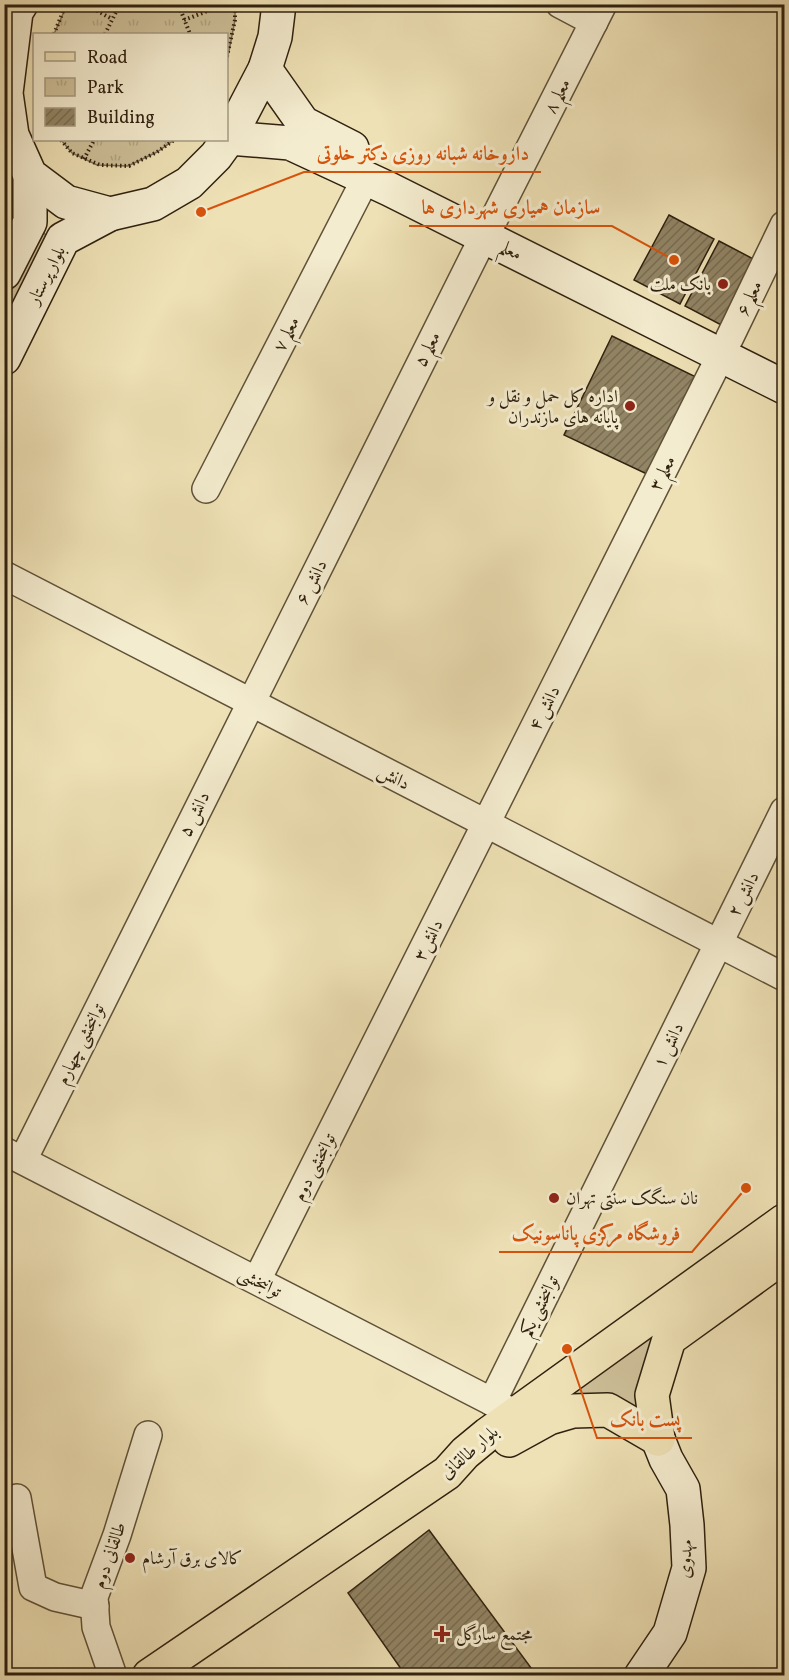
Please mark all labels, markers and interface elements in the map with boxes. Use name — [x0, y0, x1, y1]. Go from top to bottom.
legend — [33, 33, 228, 141]
text: Road — [87, 46, 128, 71]
street label: معلم ۸ — [539, 75, 581, 120]
text: Park — [87, 76, 124, 101]
text: Building — [87, 106, 155, 131]
callout: داروخانه شبانه روزی دکتر خلوتی — [304, 134, 541, 172]
text: داروخانه شبانه روزی دکتر خلوتی — [316, 141, 529, 169]
callout: سازمان همیاری شهرداری ها — [409, 188, 612, 226]
text: سازمان همیاری شهرداری ها — [422, 195, 600, 223]
street label: معلم — [493, 235, 526, 271]
street label: بلوار پرستار — [21, 242, 73, 311]
place label: بانک ملت — [650, 273, 711, 298]
marker: بانک ملت — [716, 277, 730, 291]
street label: معلم ۶ — [731, 277, 773, 322]
street label: معلم ٧ — [268, 313, 310, 358]
street label: معلم ۵ — [409, 328, 451, 373]
place label: اداره کل حمل و نقل و پایانه های مازندران — [486, 385, 620, 431]
marker: اداره کل حمل و نقل و پایانه های مازندران — [623, 399, 637, 413]
street label: معلم ۳ — [644, 452, 686, 497]
street label: دانش ۶ — [290, 556, 334, 609]
street label: دانش ۴ — [523, 682, 567, 735]
street label: دانش — [373, 759, 414, 797]
street label: دانش ۵ — [174, 788, 217, 841]
street label: دانش ٢ — [722, 868, 766, 921]
street label: دانش٣ — [408, 916, 450, 966]
street label: توانبخشی چهارم — [51, 999, 114, 1090]
street label: دانش ١ — [648, 1019, 691, 1072]
street label: توانبخشی دوم — [288, 1129, 345, 1207]
place label: نان سنگک سنتی تهران — [566, 1186, 698, 1212]
marker: نان سنگک سنتی تهران — [547, 1191, 561, 1205]
callout: فروشگاه مرکزی پاناسونیک — [499, 1214, 692, 1252]
text: فروشگاه مرکزی پاناسونیک — [511, 1220, 681, 1249]
street label: توانبخشی — [233, 1262, 286, 1305]
street label: توانبخشی یکم — [515, 1271, 569, 1343]
callout: پست بانک — [597, 1400, 692, 1438]
text: پست بانک — [610, 1407, 682, 1435]
street label: بلوار طالقانی — [435, 1421, 505, 1486]
street label: طالقانی دوم — [87, 1519, 135, 1593]
street label: مهدوی — [673, 1539, 700, 1579]
place label: کالای برق آرشام — [142, 1547, 243, 1574]
marker: کالای برق آرشام — [123, 1551, 137, 1565]
place label: مجتمع سارگل — [456, 1623, 533, 1650]
marker: مجتمع سارگل — [433, 1625, 451, 1643]

